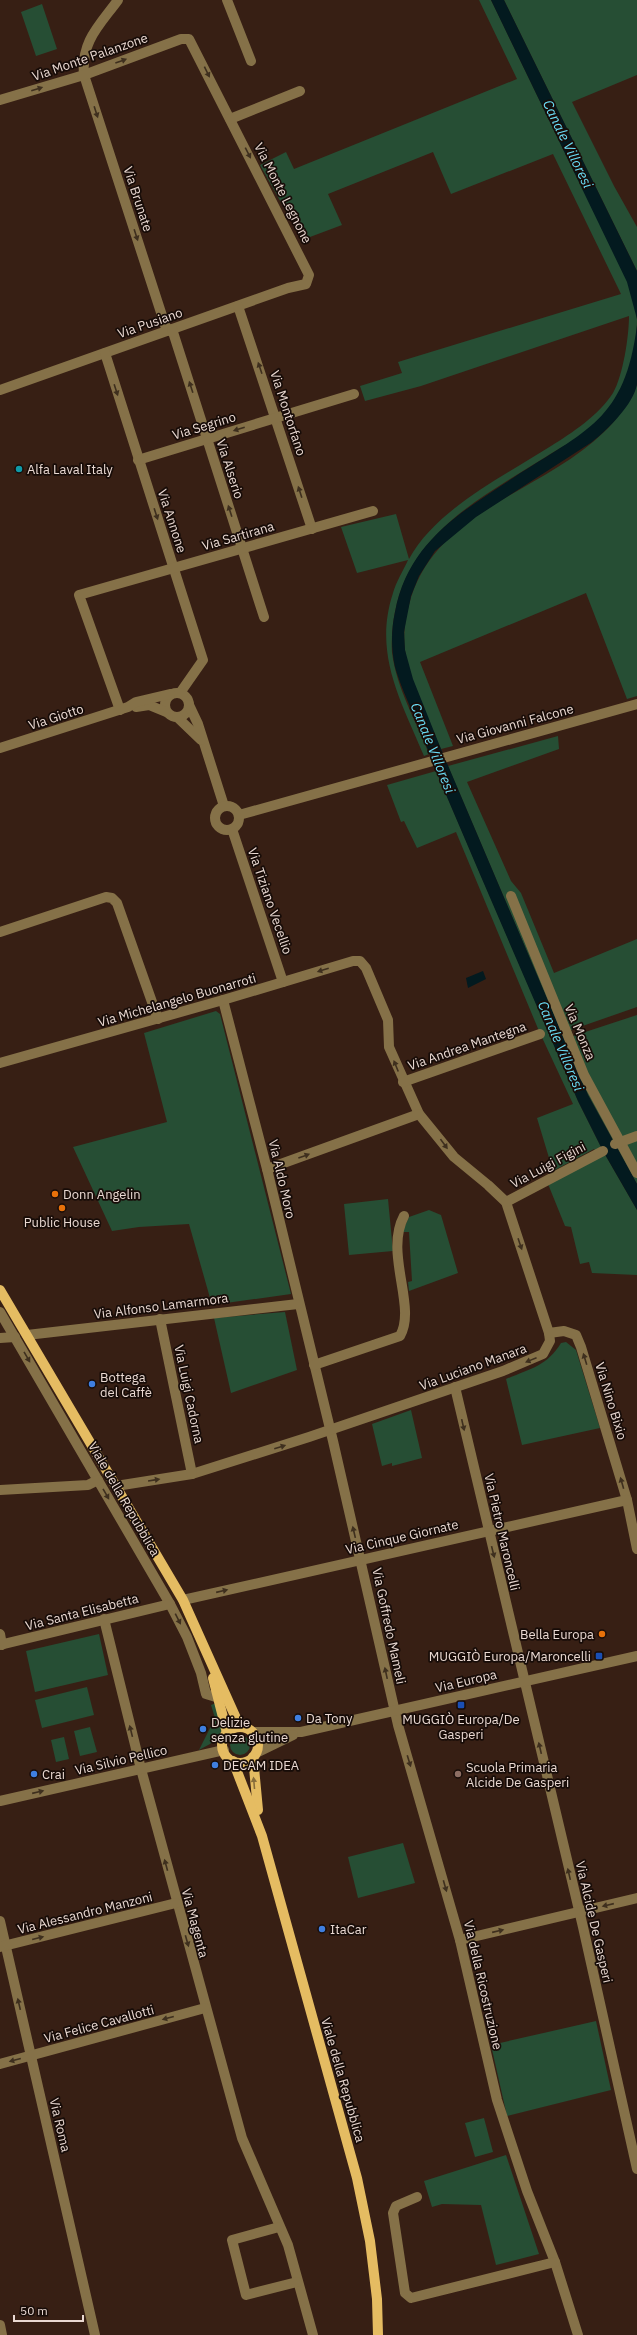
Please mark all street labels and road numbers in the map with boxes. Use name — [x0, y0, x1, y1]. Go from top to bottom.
street label: Via Monte Palanzone — [30, 29, 150, 85]
street label: Via Monte Legnone — [250, 140, 316, 246]
street label: Via Brunate — [119, 164, 157, 234]
street label: Via Pusiano — [115, 304, 185, 342]
street label: Via Montorfano — [266, 368, 310, 458]
street label: Via Segrino — [170, 408, 238, 444]
street label: Via Alserio — [212, 437, 248, 501]
street label: Via Annone — [154, 487, 190, 555]
street label: Via Sartirana — [200, 518, 276, 554]
street label: Via Giotto — [26, 700, 86, 734]
street label: Via Giovanni Falcone — [455, 700, 575, 748]
street label: Via Tiziano Vecellio — [244, 845, 296, 957]
street label: Via Michelangelo Buonarroti — [96, 969, 258, 1031]
street label: Via Monza — [561, 1001, 599, 1063]
street label: Via Andrea Mantegna — [406, 1018, 528, 1074]
street label: Via Aldo Moro — [265, 1138, 299, 1220]
street label: Via Luigi Figini — [508, 1138, 588, 1192]
street label: Via Alfonso Lamarmora — [93, 1289, 229, 1323]
street label: Via Luciano Manara — [417, 1340, 529, 1394]
street label: Via Luigi Cadorna — [170, 1343, 208, 1445]
street label: Via Nino Bixio — [591, 1360, 631, 1442]
street label: Viale della Repubblica — [84, 1439, 164, 1559]
street label: Via Pietro Maroncelli — [480, 1472, 524, 1592]
street label: Via Cinque Giornate — [344, 1516, 460, 1558]
street label: Via Goffredo Mameli — [368, 1566, 410, 1686]
street label: Via Santa Elisabetta — [24, 1590, 140, 1634]
street label: Via Europa — [434, 1666, 498, 1696]
street label: Via Silvio Pellico — [73, 1741, 169, 1779]
street label: Via Alcide De Gasperi — [572, 1859, 616, 1985]
street label: Via Magenta — [178, 1886, 212, 1960]
street label: Via Alessandro Manzoni — [16, 1888, 154, 1938]
street label: Via della Ricostruzione — [460, 1919, 506, 2051]
street label: Via Felice Cavallotti — [42, 2001, 156, 2047]
street label: Viale della Repubblica — [317, 2016, 369, 2144]
street label: Via Roma — [46, 2096, 74, 2154]

